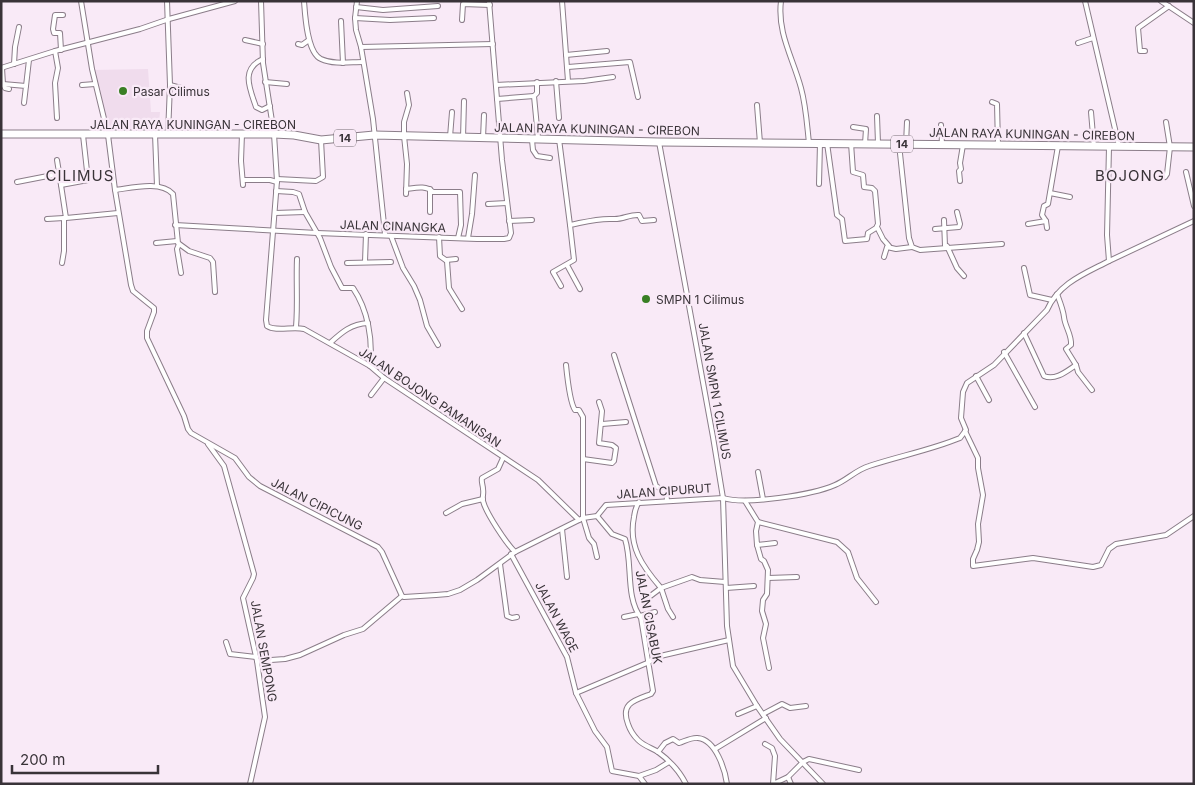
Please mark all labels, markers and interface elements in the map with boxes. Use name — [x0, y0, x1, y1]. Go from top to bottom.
place label: Pasar Cilimus — [133, 84, 210, 99]
marker: Pasar Cilimus — [117, 85, 129, 97]
street label: JALAN RAYA KUNINGAN - CIREBON — [90, 117, 296, 132]
street label: JALAN RAYA KUNINGAN - CIREBON — [494, 120, 700, 138]
street label: JALAN RAYA KUNINGAN - CIREBON — [929, 125, 1135, 143]
road number: 14 — [334, 130, 356, 146]
road number: 14 — [891, 136, 913, 152]
district label: CILIMUS — [46, 166, 114, 185]
district label: BOJONG — [1095, 166, 1165, 185]
street label: JALAN CINANGKA — [340, 217, 446, 235]
place label: SMPN 1 Cilimus — [656, 292, 744, 307]
marker: SMPN 1 Cilimus — [640, 293, 652, 305]
street label: JALAN SMPN 1 CILIMUS — [696, 321, 734, 461]
street label: JALAN BOJONG PAMANISAN — [356, 344, 504, 450]
street label: JALAN CIPICUNG — [269, 474, 365, 534]
street label: JALAN CIPURUT — [616, 480, 712, 502]
street label: JALAN CISABUK — [633, 569, 665, 665]
street label: JALAN WAGE — [532, 579, 582, 655]
street label: JALAN SEMPONG — [248, 599, 280, 703]
scale bar — [12, 742, 159, 774]
text: 200 m — [20, 750, 65, 769]

